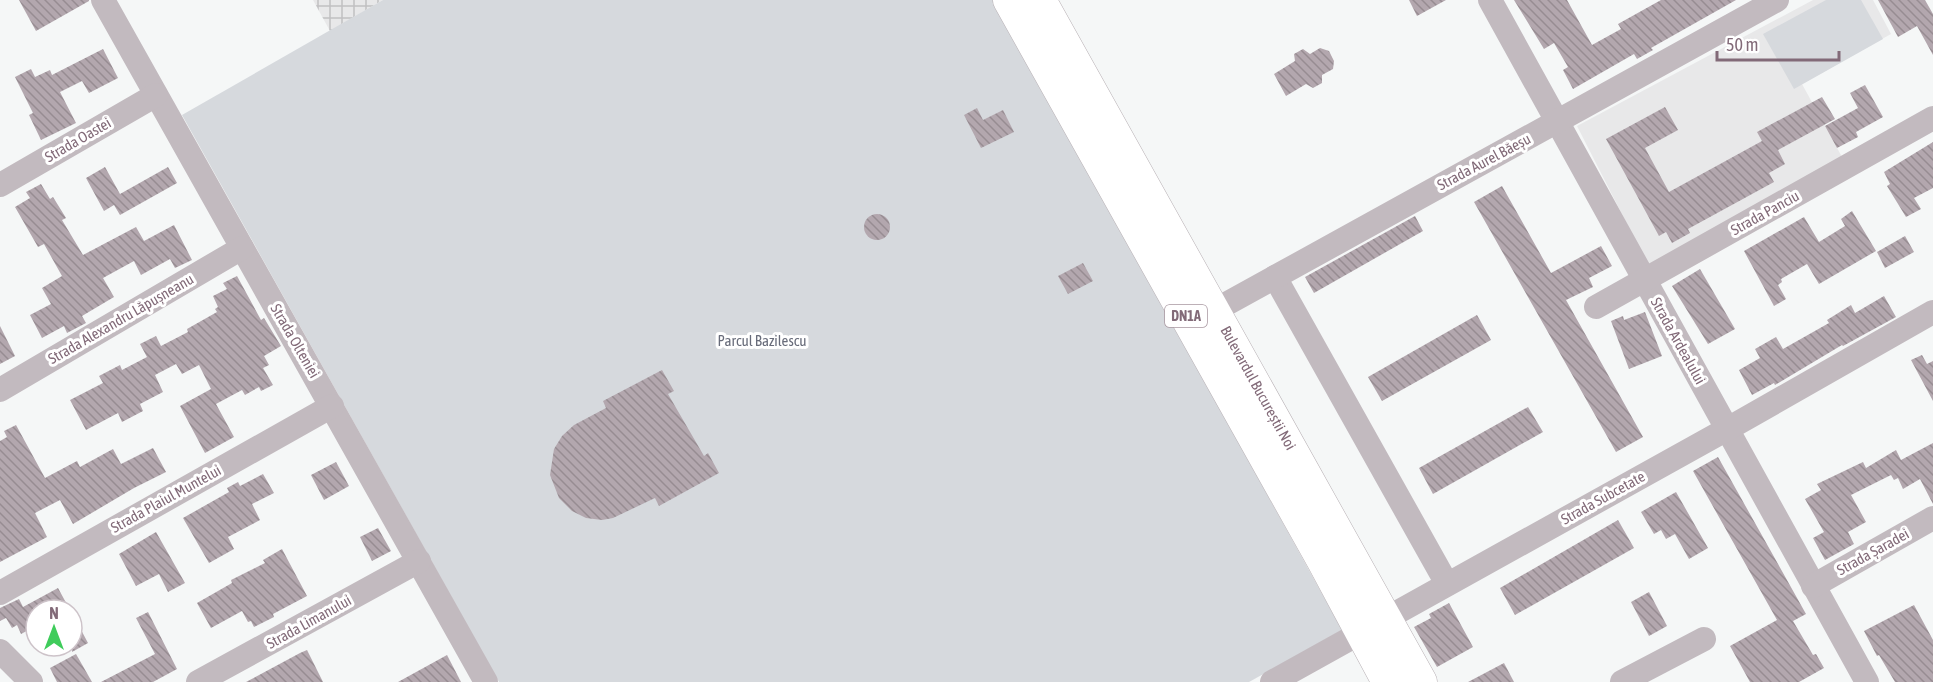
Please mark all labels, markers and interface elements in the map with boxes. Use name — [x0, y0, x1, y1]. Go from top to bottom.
scale bar — [1717, 24, 1838, 62]
text: 50 m — [1726, 34, 1758, 55]
street label: Strada Oastei — [42, 114, 114, 165]
street label: Strada Aurel Băeșu — [1434, 130, 1533, 193]
street label: Strada Panciu — [1728, 187, 1802, 238]
street label: Strada Alexandru Lăpușneanu — [45, 270, 196, 367]
street label: Strada Ardealului — [1648, 294, 1709, 387]
street label: Strada Olteniei — [267, 301, 323, 381]
road number: DN1A — [1165, 305, 1207, 327]
street label: Bulevardul Bucureștii Noi — [1217, 323, 1300, 453]
park label: Parcul Bazilescu — [718, 332, 806, 349]
street label: Strada Plaiul Muntelui — [108, 461, 224, 536]
street label: Strada Subcetate — [1558, 467, 1648, 528]
street label: Strada Șaradei — [1834, 525, 1912, 578]
street label: Strada Limanului — [263, 591, 354, 652]
north arrow — [24, 598, 84, 658]
text: N — [49, 604, 59, 622]

